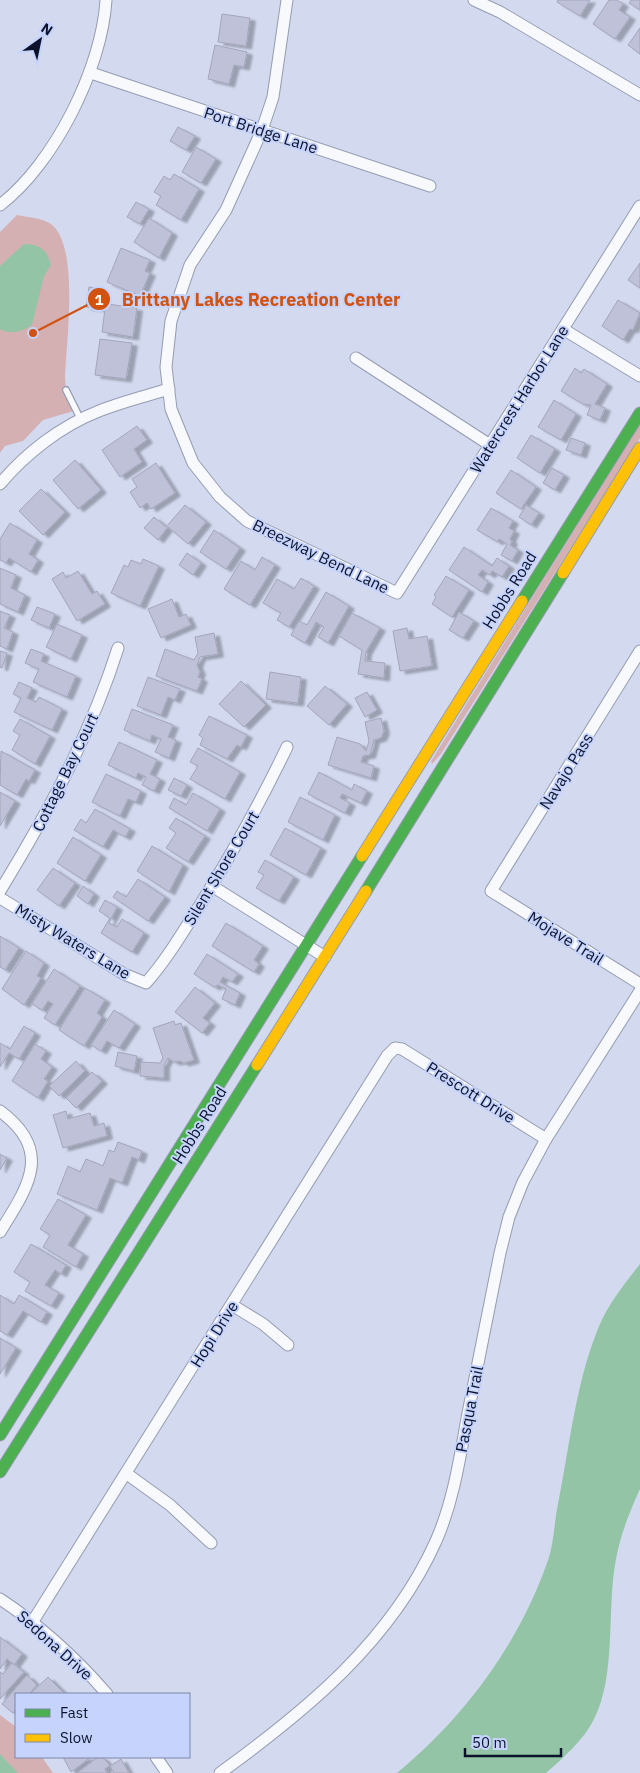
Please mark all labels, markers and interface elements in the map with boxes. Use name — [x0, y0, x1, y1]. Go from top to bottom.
north arrow — [15, 15, 65, 65]
text: N — [38, 19, 56, 39]
street label: Port Bridge Lane — [202, 102, 321, 158]
callout: Brittany Lakes Recreation Center — [87, 283, 411, 316]
text: Brittany Lakes Recreation Center — [122, 288, 400, 311]
text: 1 — [94, 290, 104, 309]
street label: Watercrest Harbor Lane — [465, 321, 573, 477]
street label: Breezway Bend Lane — [250, 514, 393, 598]
street label: Hobbs Road — [477, 548, 541, 632]
street label: Cottage Bay Court — [28, 709, 102, 835]
street label: Navajo Pass — [535, 729, 597, 813]
street label: Silent Shore Court — [179, 807, 263, 929]
street label: Misty Waters Lane — [12, 899, 134, 983]
street label: Mojave Trail — [524, 907, 608, 969]
street label: Prescott Drive — [423, 1057, 519, 1127]
street label: Hobbs Road — [167, 1083, 231, 1167]
street label: Hopi Drive — [186, 1297, 242, 1371]
street label: Pasqua Trail — [451, 1364, 487, 1454]
street label: Sedona Drive — [13, 1606, 97, 1684]
legend — [15, 1693, 190, 1758]
text: Fast — [60, 1703, 88, 1722]
scale bar — [465, 1726, 561, 1758]
text: Slow — [60, 1728, 93, 1747]
text: 50 m — [472, 1733, 507, 1752]

